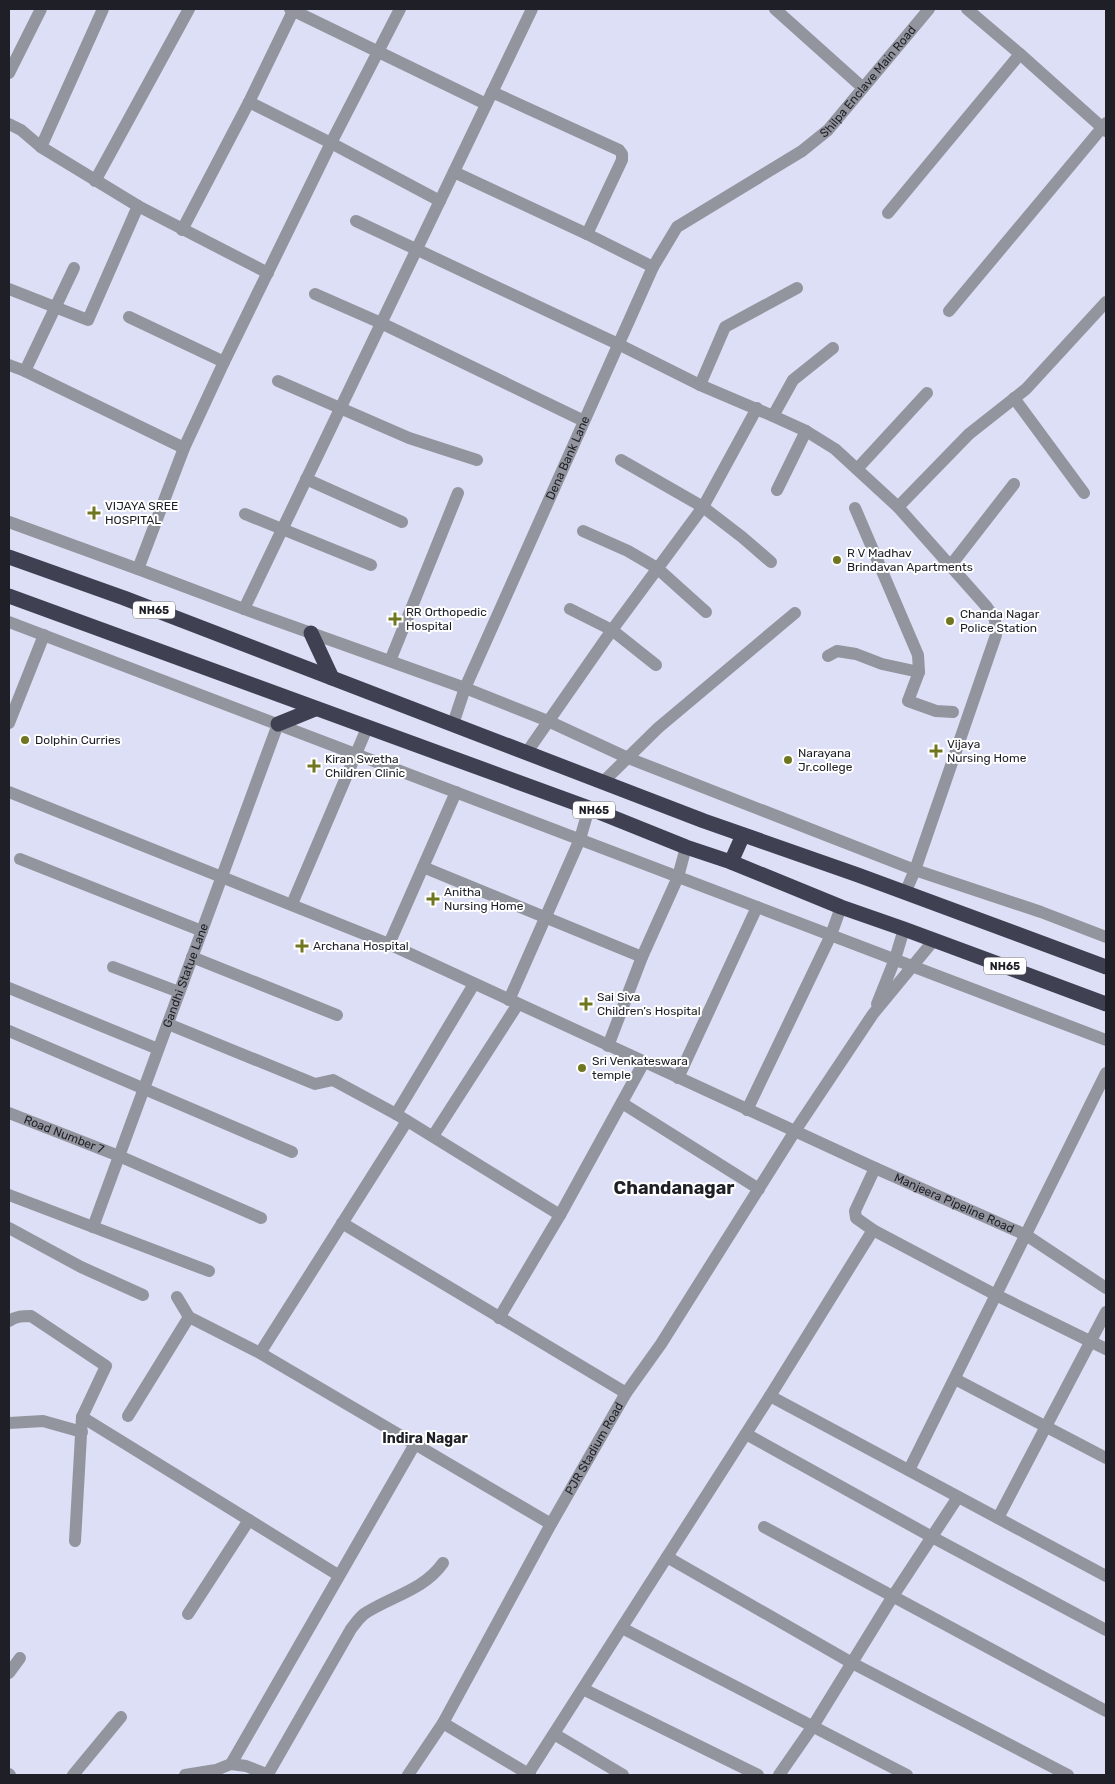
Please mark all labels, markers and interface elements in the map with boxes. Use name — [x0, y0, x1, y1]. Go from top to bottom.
street label: Shilpa Enclave Main Road — [817, 23, 919, 141]
street label: Dena Bank Lane — [543, 414, 593, 502]
place label: VIJAYA SREE HOSPITAL — [105, 499, 178, 527]
marker: VIJAYA SREE HOSPITAL — [87, 506, 101, 520]
place label: R V Madhav Brindavan Apartments — [847, 546, 973, 574]
marker: R V Madhav Brindavan Apartments — [831, 554, 843, 566]
road number: NH65 — [133, 602, 175, 618]
place label: RR Orthopedic Hospital — [406, 605, 487, 633]
place label: Chanda Nagar Police Station — [960, 607, 1040, 635]
marker: RR Orthopedic Hospital — [388, 612, 402, 626]
marker: Chanda Nagar Police Station — [944, 615, 956, 627]
place label: Dolphin Curries — [35, 733, 121, 747]
marker: Dolphin Curries — [19, 734, 31, 746]
place label: Vijaya Nursing Home — [947, 737, 1027, 765]
marker: Vijaya Nursing Home — [929, 744, 943, 758]
place label: Narayana Jr.college — [798, 746, 853, 774]
place label: Kiran Swetha Children Clinic — [325, 752, 406, 780]
marker: Narayana Jr.college — [782, 754, 794, 766]
marker: Kiran Swetha Children Clinic — [307, 759, 321, 773]
road number: NH65 — [573, 802, 615, 818]
place label: Anitha Nursing Home — [444, 885, 524, 913]
marker: Anitha Nursing Home — [426, 892, 440, 906]
street label: Gandhi Statue Lane — [160, 921, 211, 1030]
marker: Archana Hospital — [295, 939, 309, 953]
place label: Archana Hospital — [313, 939, 409, 953]
road number: NH65 — [984, 958, 1026, 974]
place label: Sai Siva Children’s Hospital — [597, 990, 701, 1018]
marker: Sai Siva Children’s Hospital — [579, 997, 593, 1011]
place label: Sri Venkateswara temple — [592, 1054, 688, 1082]
marker: Sri Venkateswara temple — [576, 1062, 588, 1074]
street label: Road Number 7 — [22, 1112, 106, 1156]
street label: Manjeera Pipeline Road — [892, 1170, 1016, 1236]
district label: Chandanagar — [614, 1177, 734, 1199]
street label: PJR Stadium Road — [562, 1400, 626, 1497]
district label: Indira Nagar — [382, 1430, 468, 1447]

